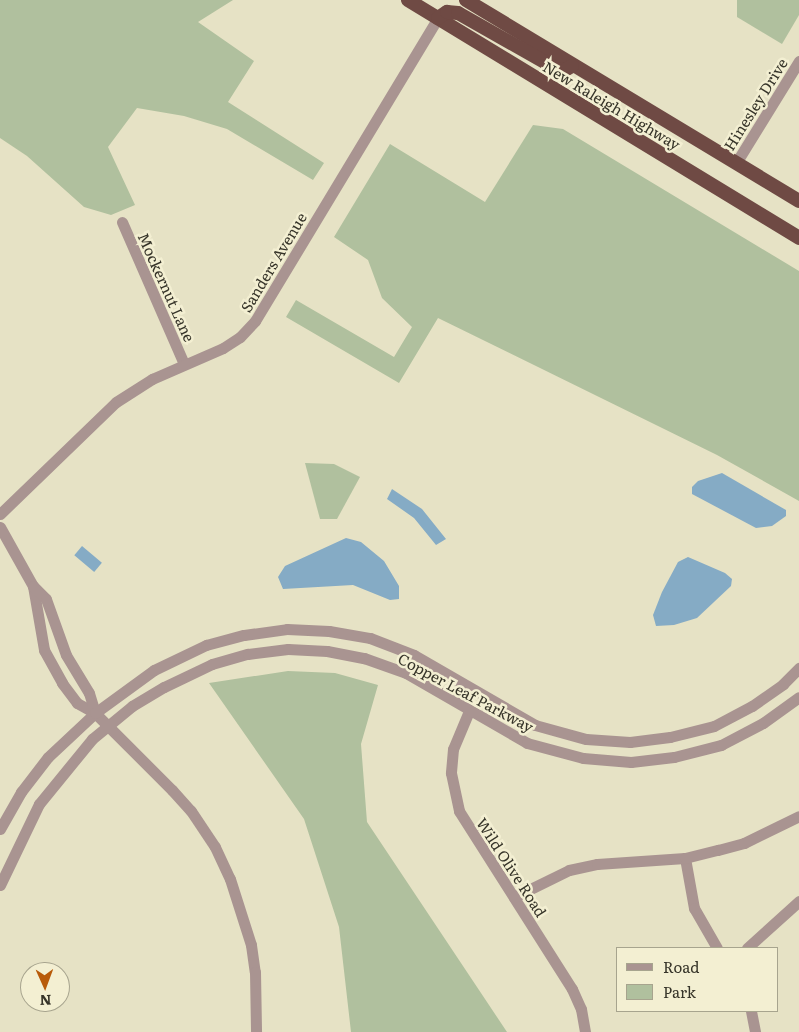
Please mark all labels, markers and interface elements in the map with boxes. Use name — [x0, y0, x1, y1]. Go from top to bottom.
street label: Hinesley Drive — [719, 55, 791, 153]
street label: New Raleigh Highway — [540, 57, 684, 153]
street label: Sanders Avenue — [236, 209, 310, 315]
street label: Mockernut Lane — [135, 230, 199, 344]
street label: Copper Leaf Parkway — [395, 649, 537, 735]
street label: Wild Olive Road — [473, 814, 551, 920]
legend — [616, 947, 779, 1012]
text: Road — [663, 955, 699, 978]
north arrow — [20, 962, 70, 1012]
text: Park — [663, 980, 696, 1003]
text: N — [39, 991, 52, 1011]

